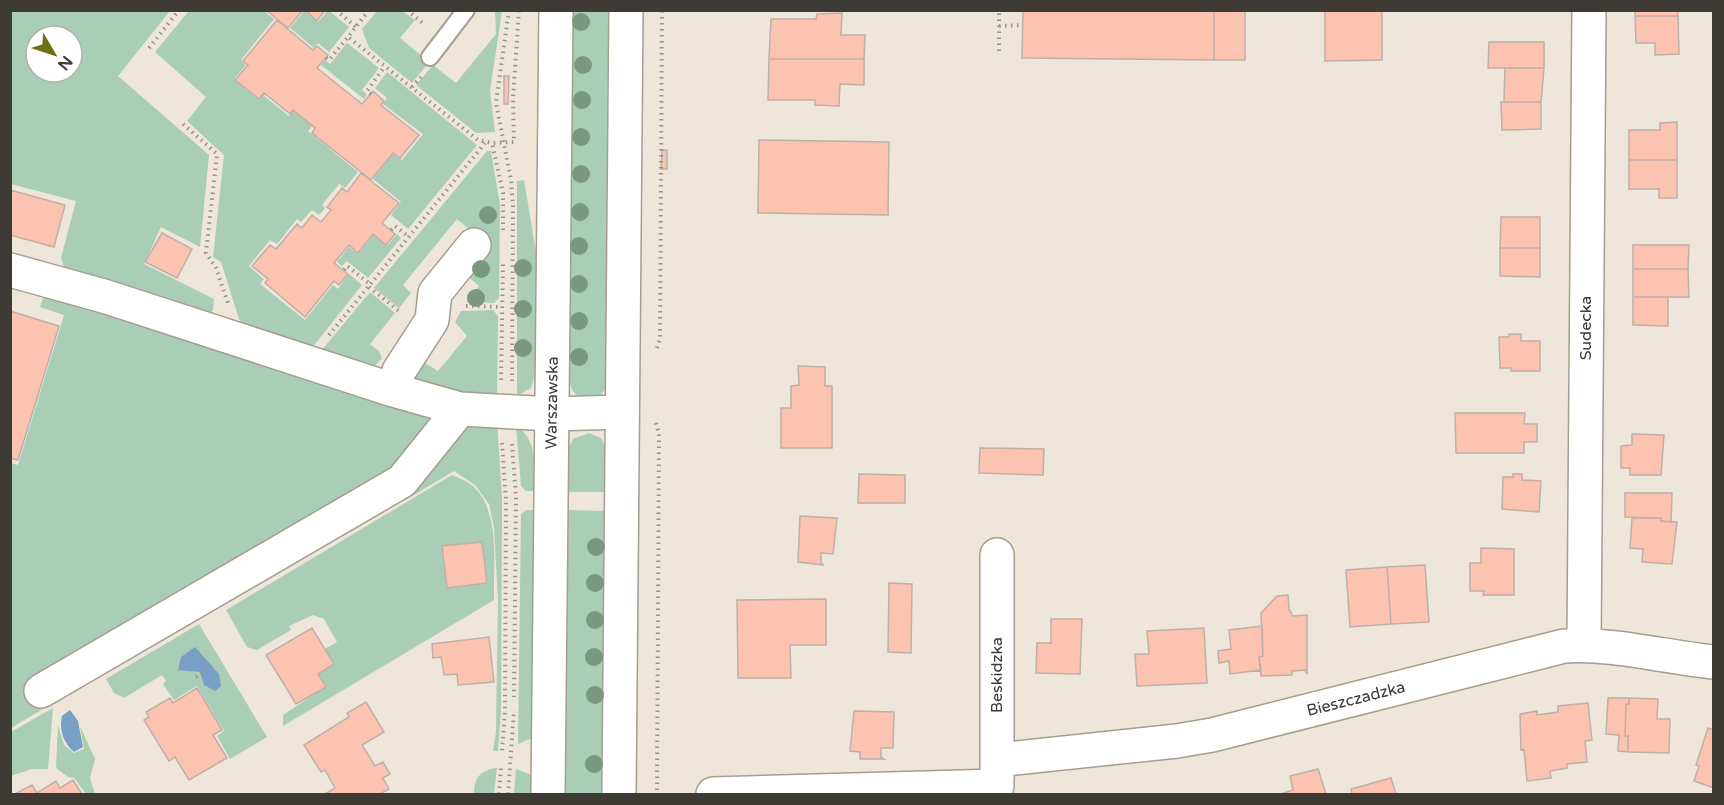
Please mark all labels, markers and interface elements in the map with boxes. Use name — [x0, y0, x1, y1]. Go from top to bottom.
north arrow — [24, 24, 84, 84]
text: N — [53, 52, 77, 74]
street label: Sudecka — [1576, 296, 1596, 360]
street label: Warszawska — [541, 356, 563, 450]
street label: Beskidzka — [987, 637, 1007, 713]
street label: Bieszczadzka — [1305, 677, 1407, 721]

